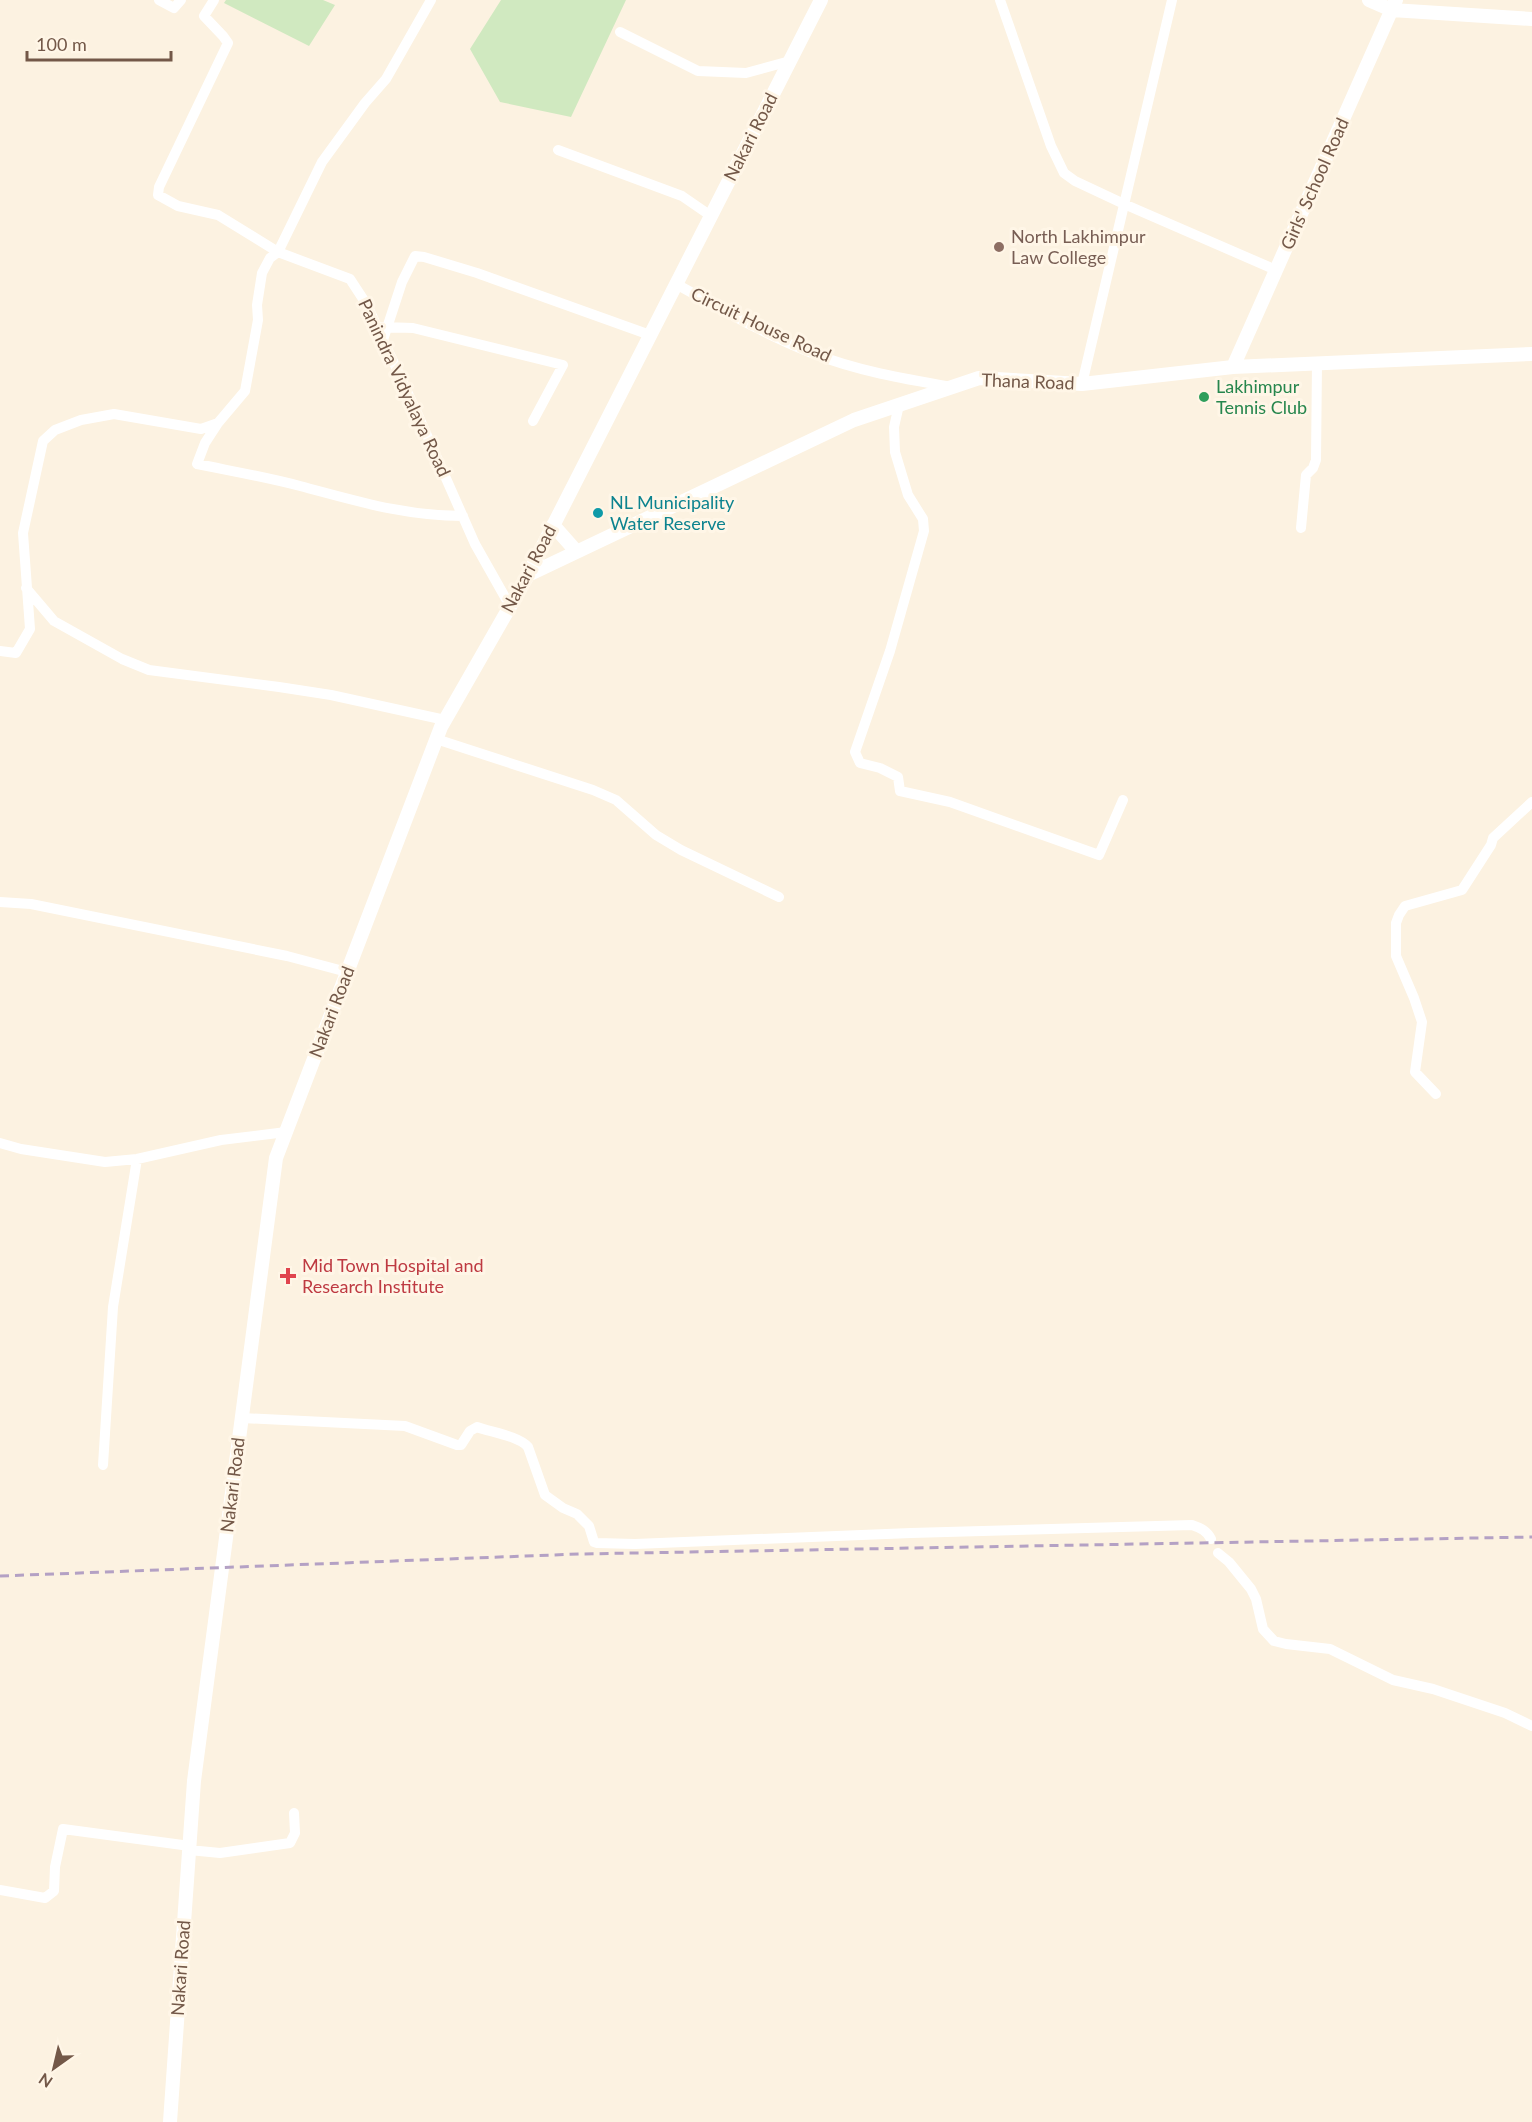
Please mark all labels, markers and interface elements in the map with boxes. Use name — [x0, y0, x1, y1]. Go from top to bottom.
scale bar — [27, 24, 171, 62]
text: 100 m — [36, 33, 87, 55]
street label: Nakari Road — [719, 89, 782, 184]
street label: Girls' School Road — [1275, 114, 1353, 253]
place label: North Lakhimpur Law College — [1011, 225, 1146, 268]
marker: North Lakhimpur Law College — [992, 240, 1006, 254]
street label: Circuit House Road — [688, 282, 835, 366]
street label: Panindra Vidyalaya Road — [354, 295, 456, 480]
street label: Thana Road — [981, 368, 1075, 394]
place label: Lakhimpur Tennis Club — [1216, 375, 1307, 418]
marker: Lakhimpur Tennis Club — [1197, 390, 1211, 404]
place label: NL Municipality Water Reserve — [610, 491, 735, 534]
marker: NL Municipality Water Reserve — [591, 506, 605, 520]
street label: Nakari Road — [496, 521, 560, 616]
street label: Nakari Road — [304, 963, 359, 1060]
place label: Mid Town Hospital and Research Institute — [302, 1254, 484, 1297]
marker: Mid Town Hospital and Research Institute — [279, 1267, 297, 1285]
street label: Nakari Road — [215, 1436, 249, 1534]
street label: Nakari Road — [166, 1919, 194, 2017]
north arrow — [24, 2038, 84, 2098]
text: N — [35, 2070, 56, 2092]

